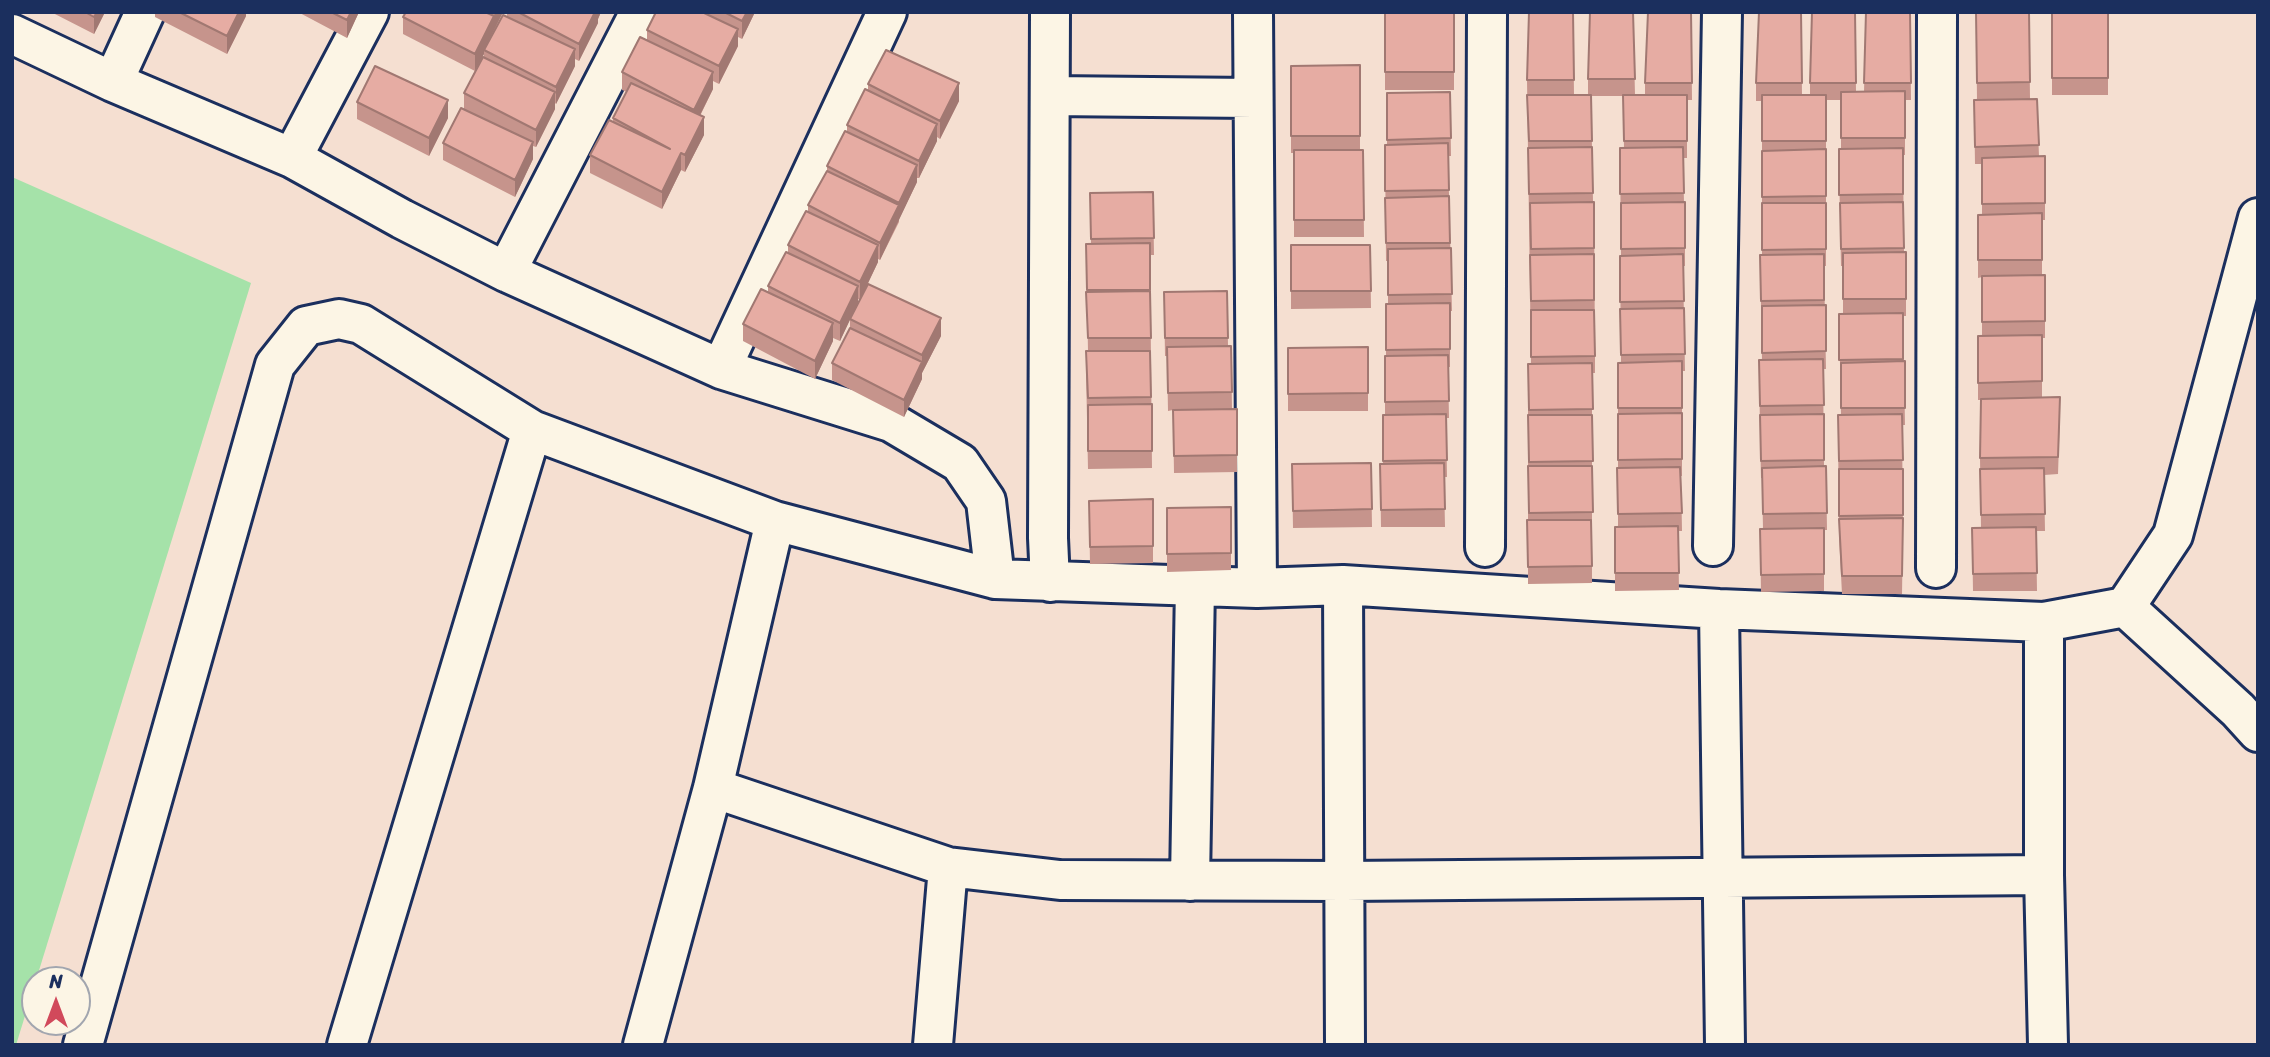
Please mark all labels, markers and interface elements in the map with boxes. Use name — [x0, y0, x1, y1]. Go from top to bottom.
text: N — [49, 965, 63, 998]
north arrow — [21, 966, 91, 1036]

